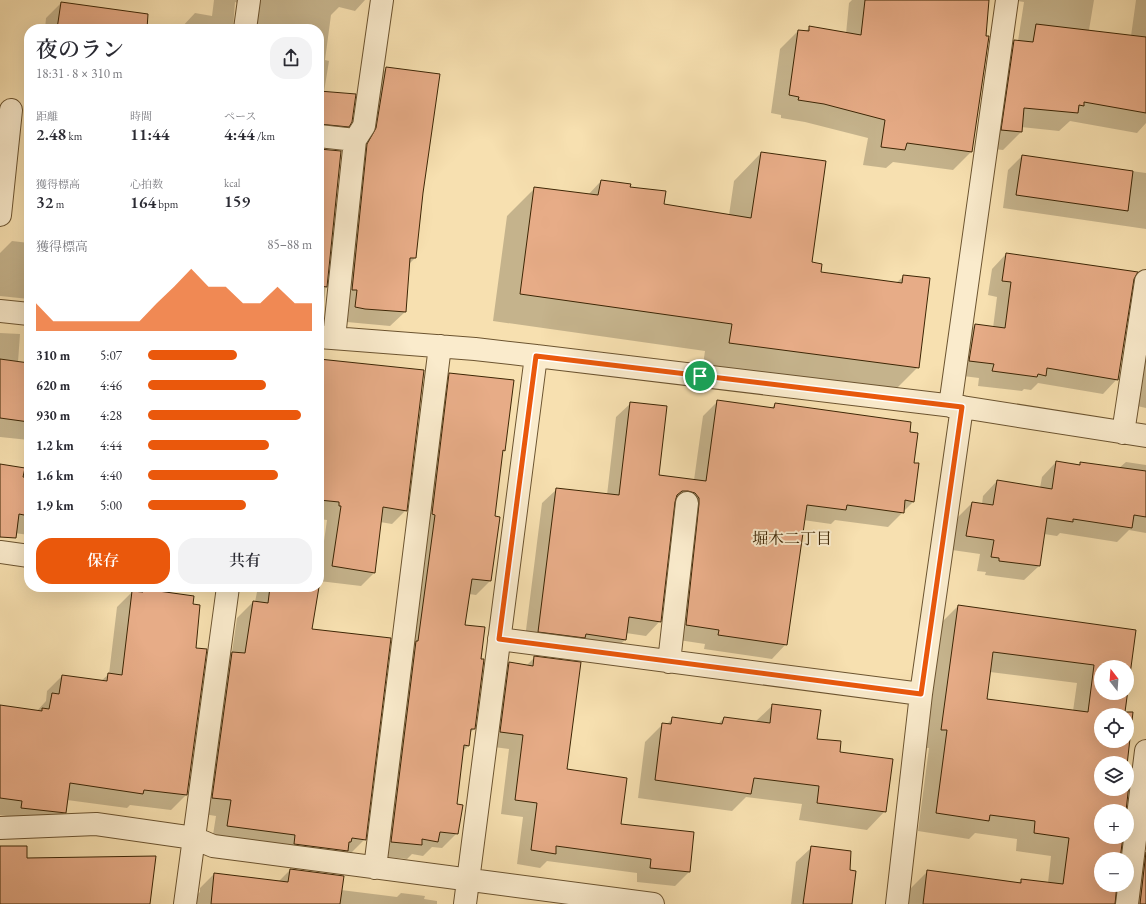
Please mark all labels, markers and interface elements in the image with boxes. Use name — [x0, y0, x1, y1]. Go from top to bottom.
text: 夜のラン — [36, 35, 124, 64]
button: share — [270, 37, 312, 79]
text: 18:31 · 8 × 310 m — [36, 65, 123, 82]
text: 距離 — [36, 109, 58, 123]
text: 時間 — [130, 109, 152, 123]
text: ペース — [224, 109, 256, 123]
text: 2.48 — [36, 123, 66, 145]
text: 11:44 — [130, 123, 170, 145]
text: 4:44 — [224, 123, 255, 145]
text: km — [66, 129, 82, 143]
text: /km — [255, 129, 275, 143]
text: kcal — [224, 176, 241, 190]
text: 獲得標高 — [36, 177, 80, 191]
text: 心拍数 — [130, 177, 163, 191]
text: 159 — [224, 190, 250, 212]
text: 32 — [36, 191, 53, 213]
text: 164 — [130, 191, 156, 213]
text: m — [53, 197, 64, 211]
text: bpm — [156, 197, 178, 211]
text: 85–88 m — [267, 236, 312, 253]
text: 獲得標高 — [36, 238, 88, 255]
text: 310 m — [36, 347, 70, 364]
text: 5:07 — [100, 347, 122, 364]
pin — [683, 359, 717, 393]
icon: arrive — [689, 365, 711, 387]
text: 620 m — [36, 377, 70, 394]
text: 4:46 — [100, 377, 122, 394]
text: 930 m — [36, 407, 70, 424]
text: 4:28 — [100, 407, 122, 424]
text: 1.2 km — [36, 437, 74, 454]
text: 4:44 — [100, 437, 122, 454]
text: 1.6 km — [36, 467, 74, 484]
text: 4:40 — [100, 467, 122, 484]
text: 1.9 km — [36, 497, 74, 514]
text: 5:00 — [100, 497, 122, 514]
district label: 堀木二丁目 — [752, 528, 832, 549]
button: 保存 — [36, 538, 170, 584]
button: 共有 — [178, 538, 312, 584]
north arrow — [1094, 660, 1134, 700]
map controls — [1094, 660, 1134, 892]
button: locate — [1094, 708, 1134, 748]
button: layers — [1094, 756, 1134, 796]
button: + — [1094, 804, 1134, 844]
button: − — [1094, 852, 1134, 892]

